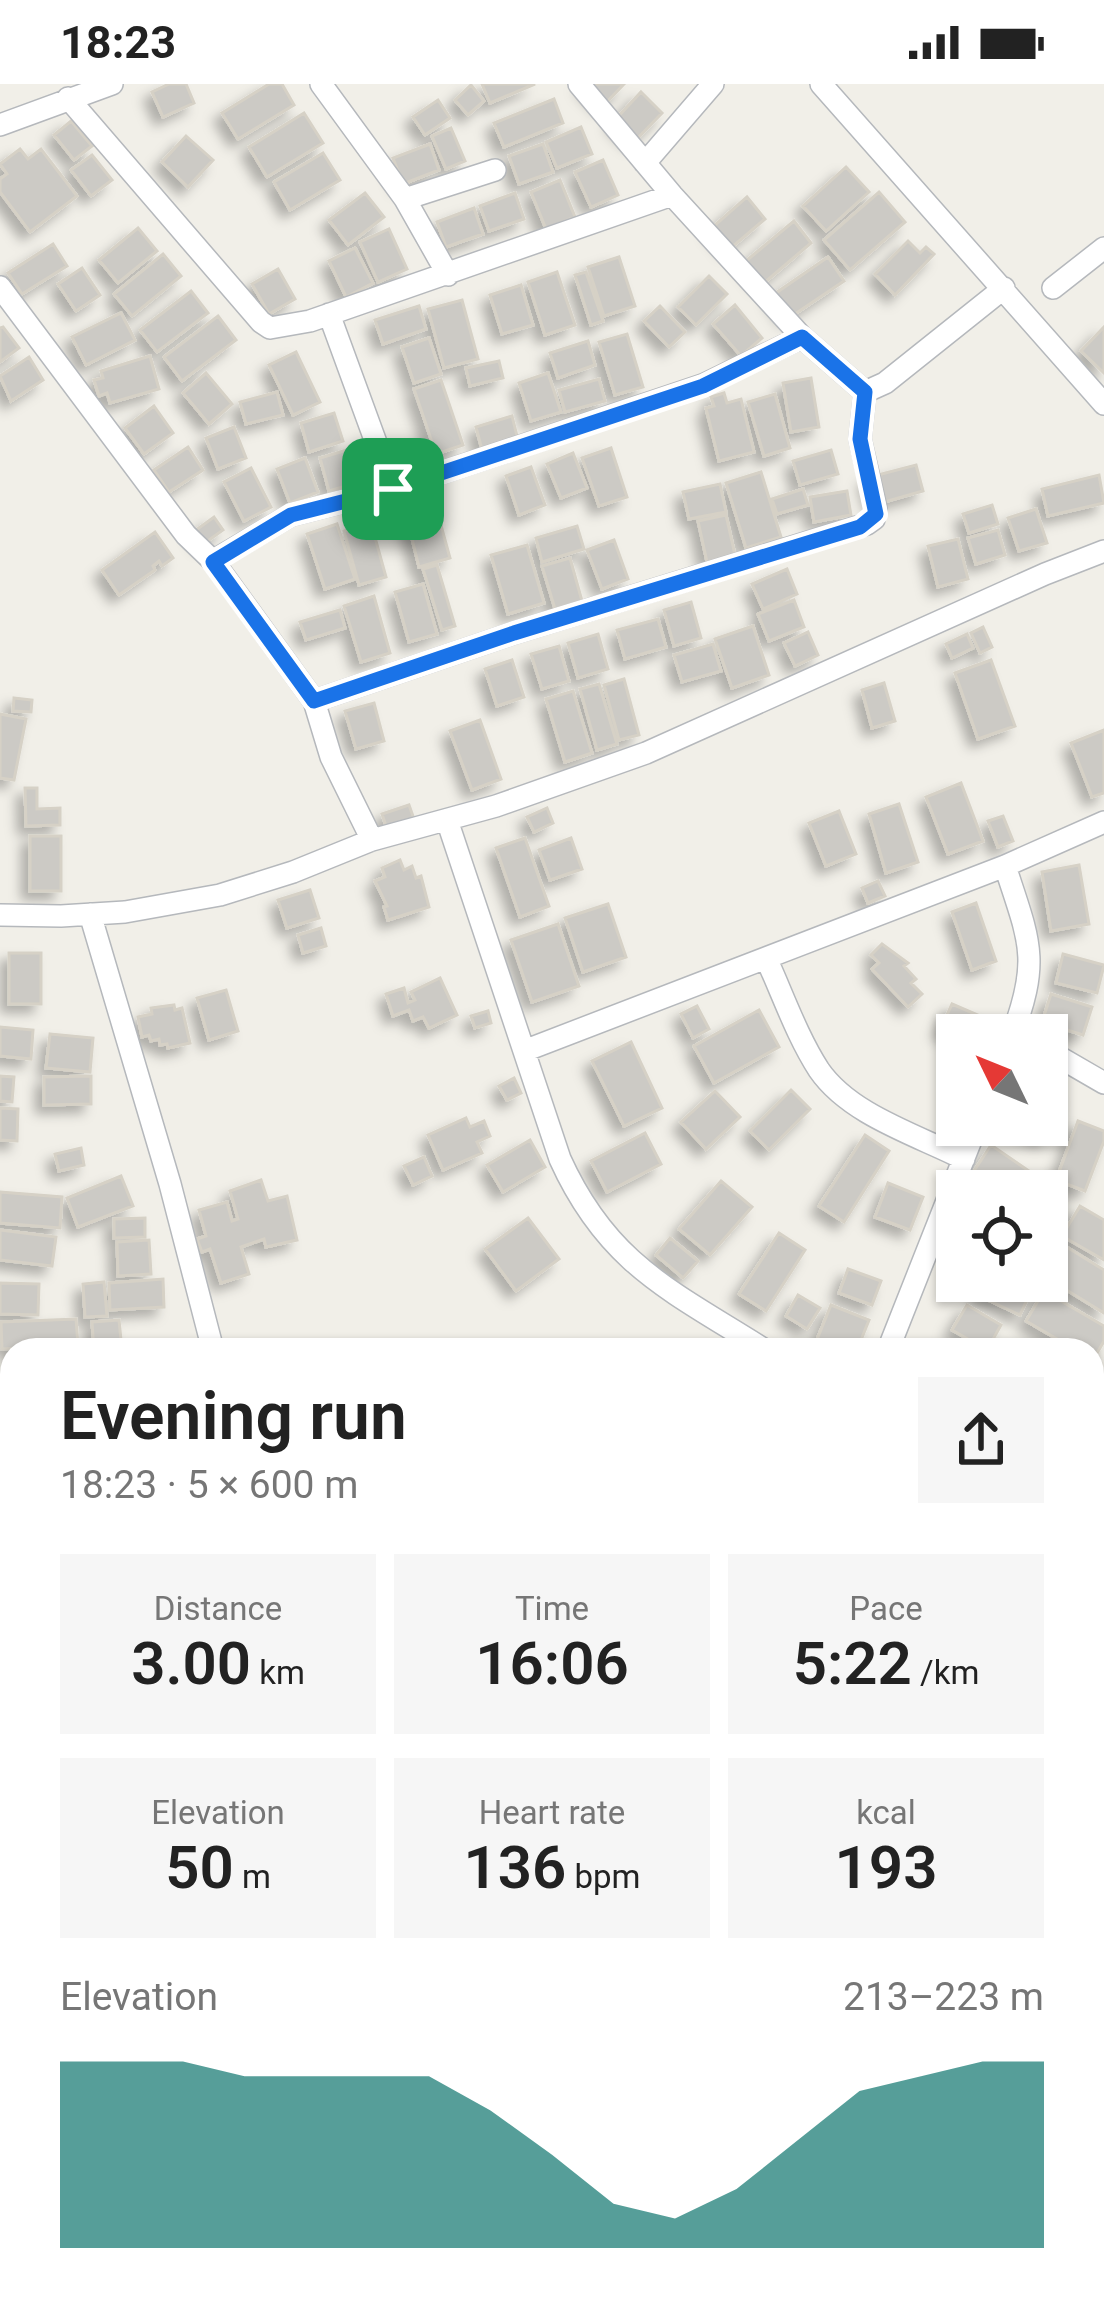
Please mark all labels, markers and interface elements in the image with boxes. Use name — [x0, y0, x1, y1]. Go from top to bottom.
text: 18:23 — [60, 16, 176, 69]
pin — [342, 438, 444, 540]
icon: arrive — [360, 456, 426, 522]
north arrow — [936, 1014, 1068, 1146]
map controls — [936, 1014, 1068, 1302]
button: locate — [936, 1170, 1068, 1302]
button: share — [918, 1377, 1044, 1503]
text: Evening run — [60, 1378, 407, 1455]
text: 18:23 · 5 × 600 m — [60, 1462, 358, 1508]
text: Distance — [154, 1589, 282, 1628]
text: Time — [515, 1589, 589, 1628]
text: Pace — [849, 1589, 923, 1628]
text: 3.00 — [131, 1628, 251, 1699]
text: 16:06 — [475, 1628, 629, 1699]
text: 5:22 — [793, 1628, 912, 1699]
text: km — [251, 1653, 305, 1692]
text: /km — [912, 1653, 979, 1692]
text: Elevation — [151, 1793, 285, 1832]
text: Heart rate — [479, 1793, 625, 1832]
text: kcal — [856, 1793, 916, 1832]
text: 50 — [165, 1832, 234, 1903]
text: 136 — [463, 1832, 566, 1903]
text: 193 — [835, 1832, 937, 1903]
text: m — [234, 1857, 271, 1896]
text: bpm — [566, 1857, 641, 1896]
text: Elevation — [60, 1974, 218, 2020]
text: 213–223 m — [843, 1974, 1044, 2020]

